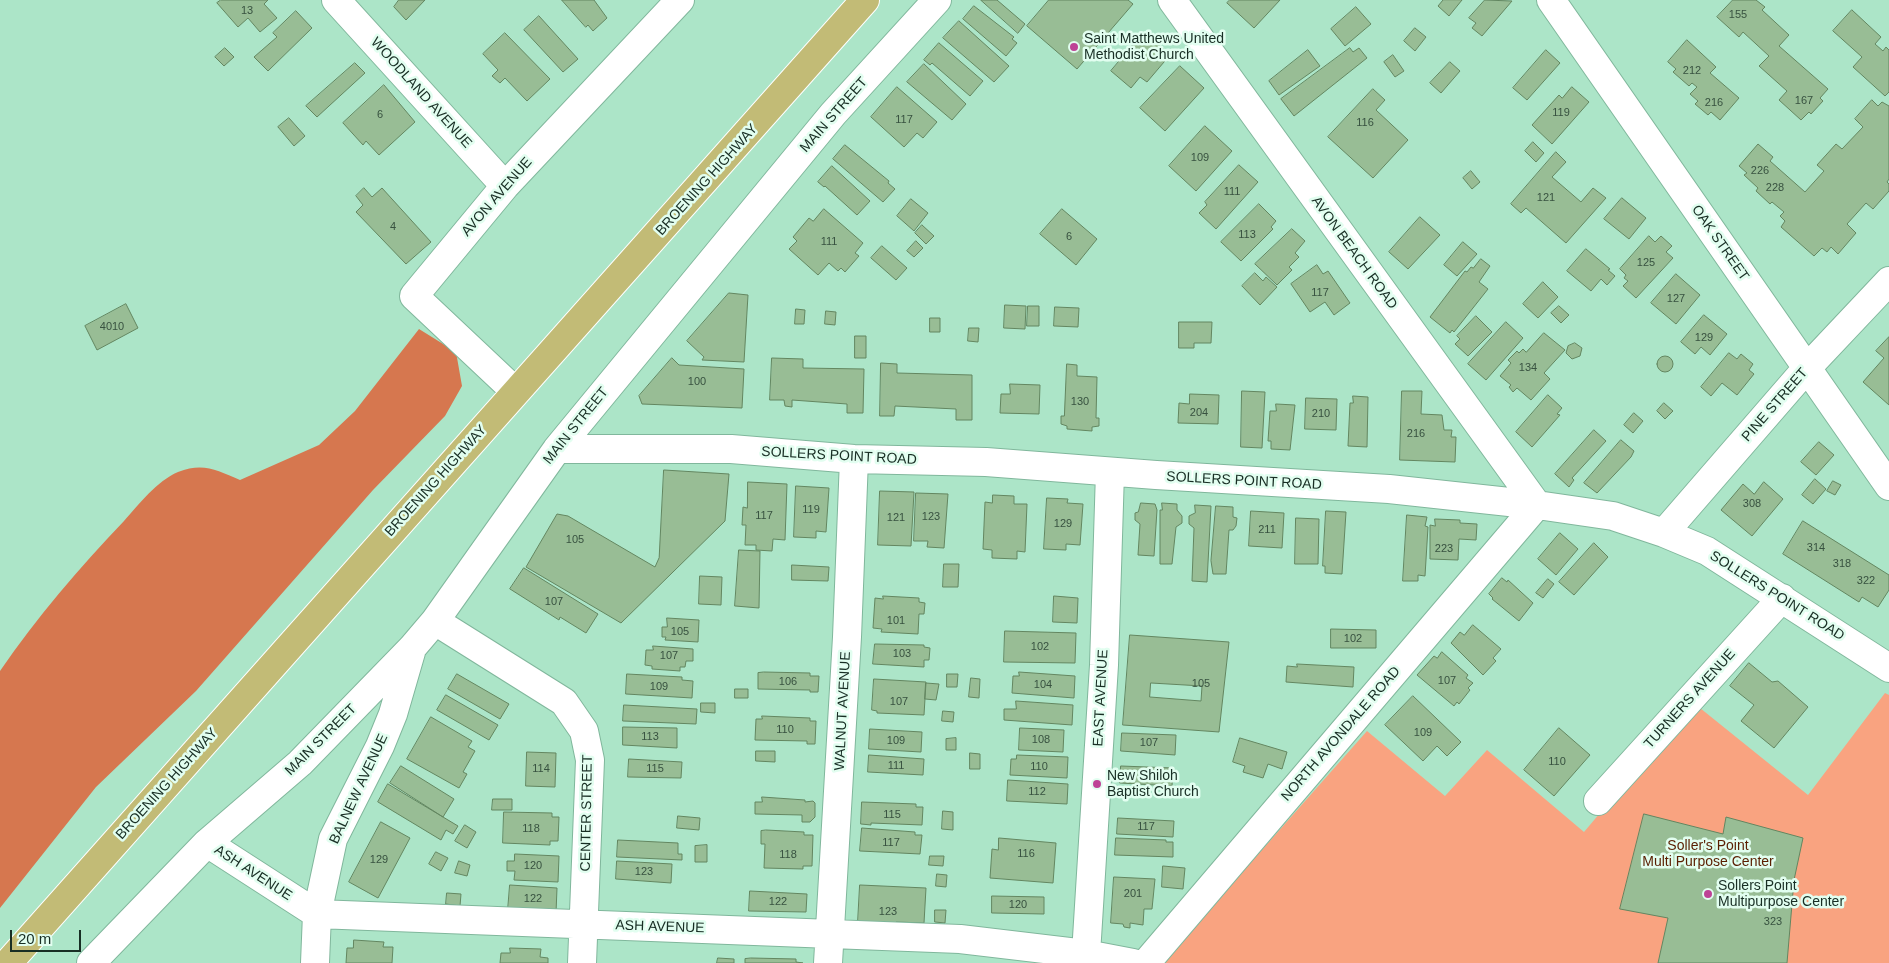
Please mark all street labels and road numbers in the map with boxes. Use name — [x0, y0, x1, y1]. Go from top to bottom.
street label: WOODLAND AVENUE — [367, 34, 475, 152]
street label: MAIN STREET — [797, 74, 871, 156]
street label: BROENING HIGHWAY — [653, 121, 761, 239]
street label: AVON AVENUE — [458, 154, 536, 240]
street label: AVON BEACH ROAD — [1307, 193, 1401, 313]
street label: OAK STREET — [1688, 202, 1752, 284]
street label: PINE STREET — [1739, 365, 1811, 445]
street label: MAIN STREET — [540, 384, 612, 468]
street label: BROENING HIGHWAY — [382, 422, 490, 540]
street label: SOLLERS POINT ROAD — [761, 444, 917, 468]
street label: SOLLERS POINT ROAD — [1166, 469, 1322, 493]
street label: SOLLERS POINT ROAD — [1707, 548, 1847, 644]
street label: TURNERS AVENUE — [1641, 646, 1739, 752]
street label: EAST AVENUE — [1090, 649, 1112, 747]
street label: WALNUT AVENUE — [831, 651, 855, 771]
street label: NORTH AVONDALE ROAD — [1278, 663, 1404, 805]
street label: MAIN STREET — [282, 701, 360, 779]
street label: BROENING HIGHWAY — [113, 725, 221, 843]
street label: BALNEW AVENUE — [326, 731, 392, 847]
street label: CENTER STREET — [578, 755, 596, 871]
street label: ASH AVENUE — [211, 842, 295, 904]
street label: ASH AVENUE — [615, 917, 705, 937]

